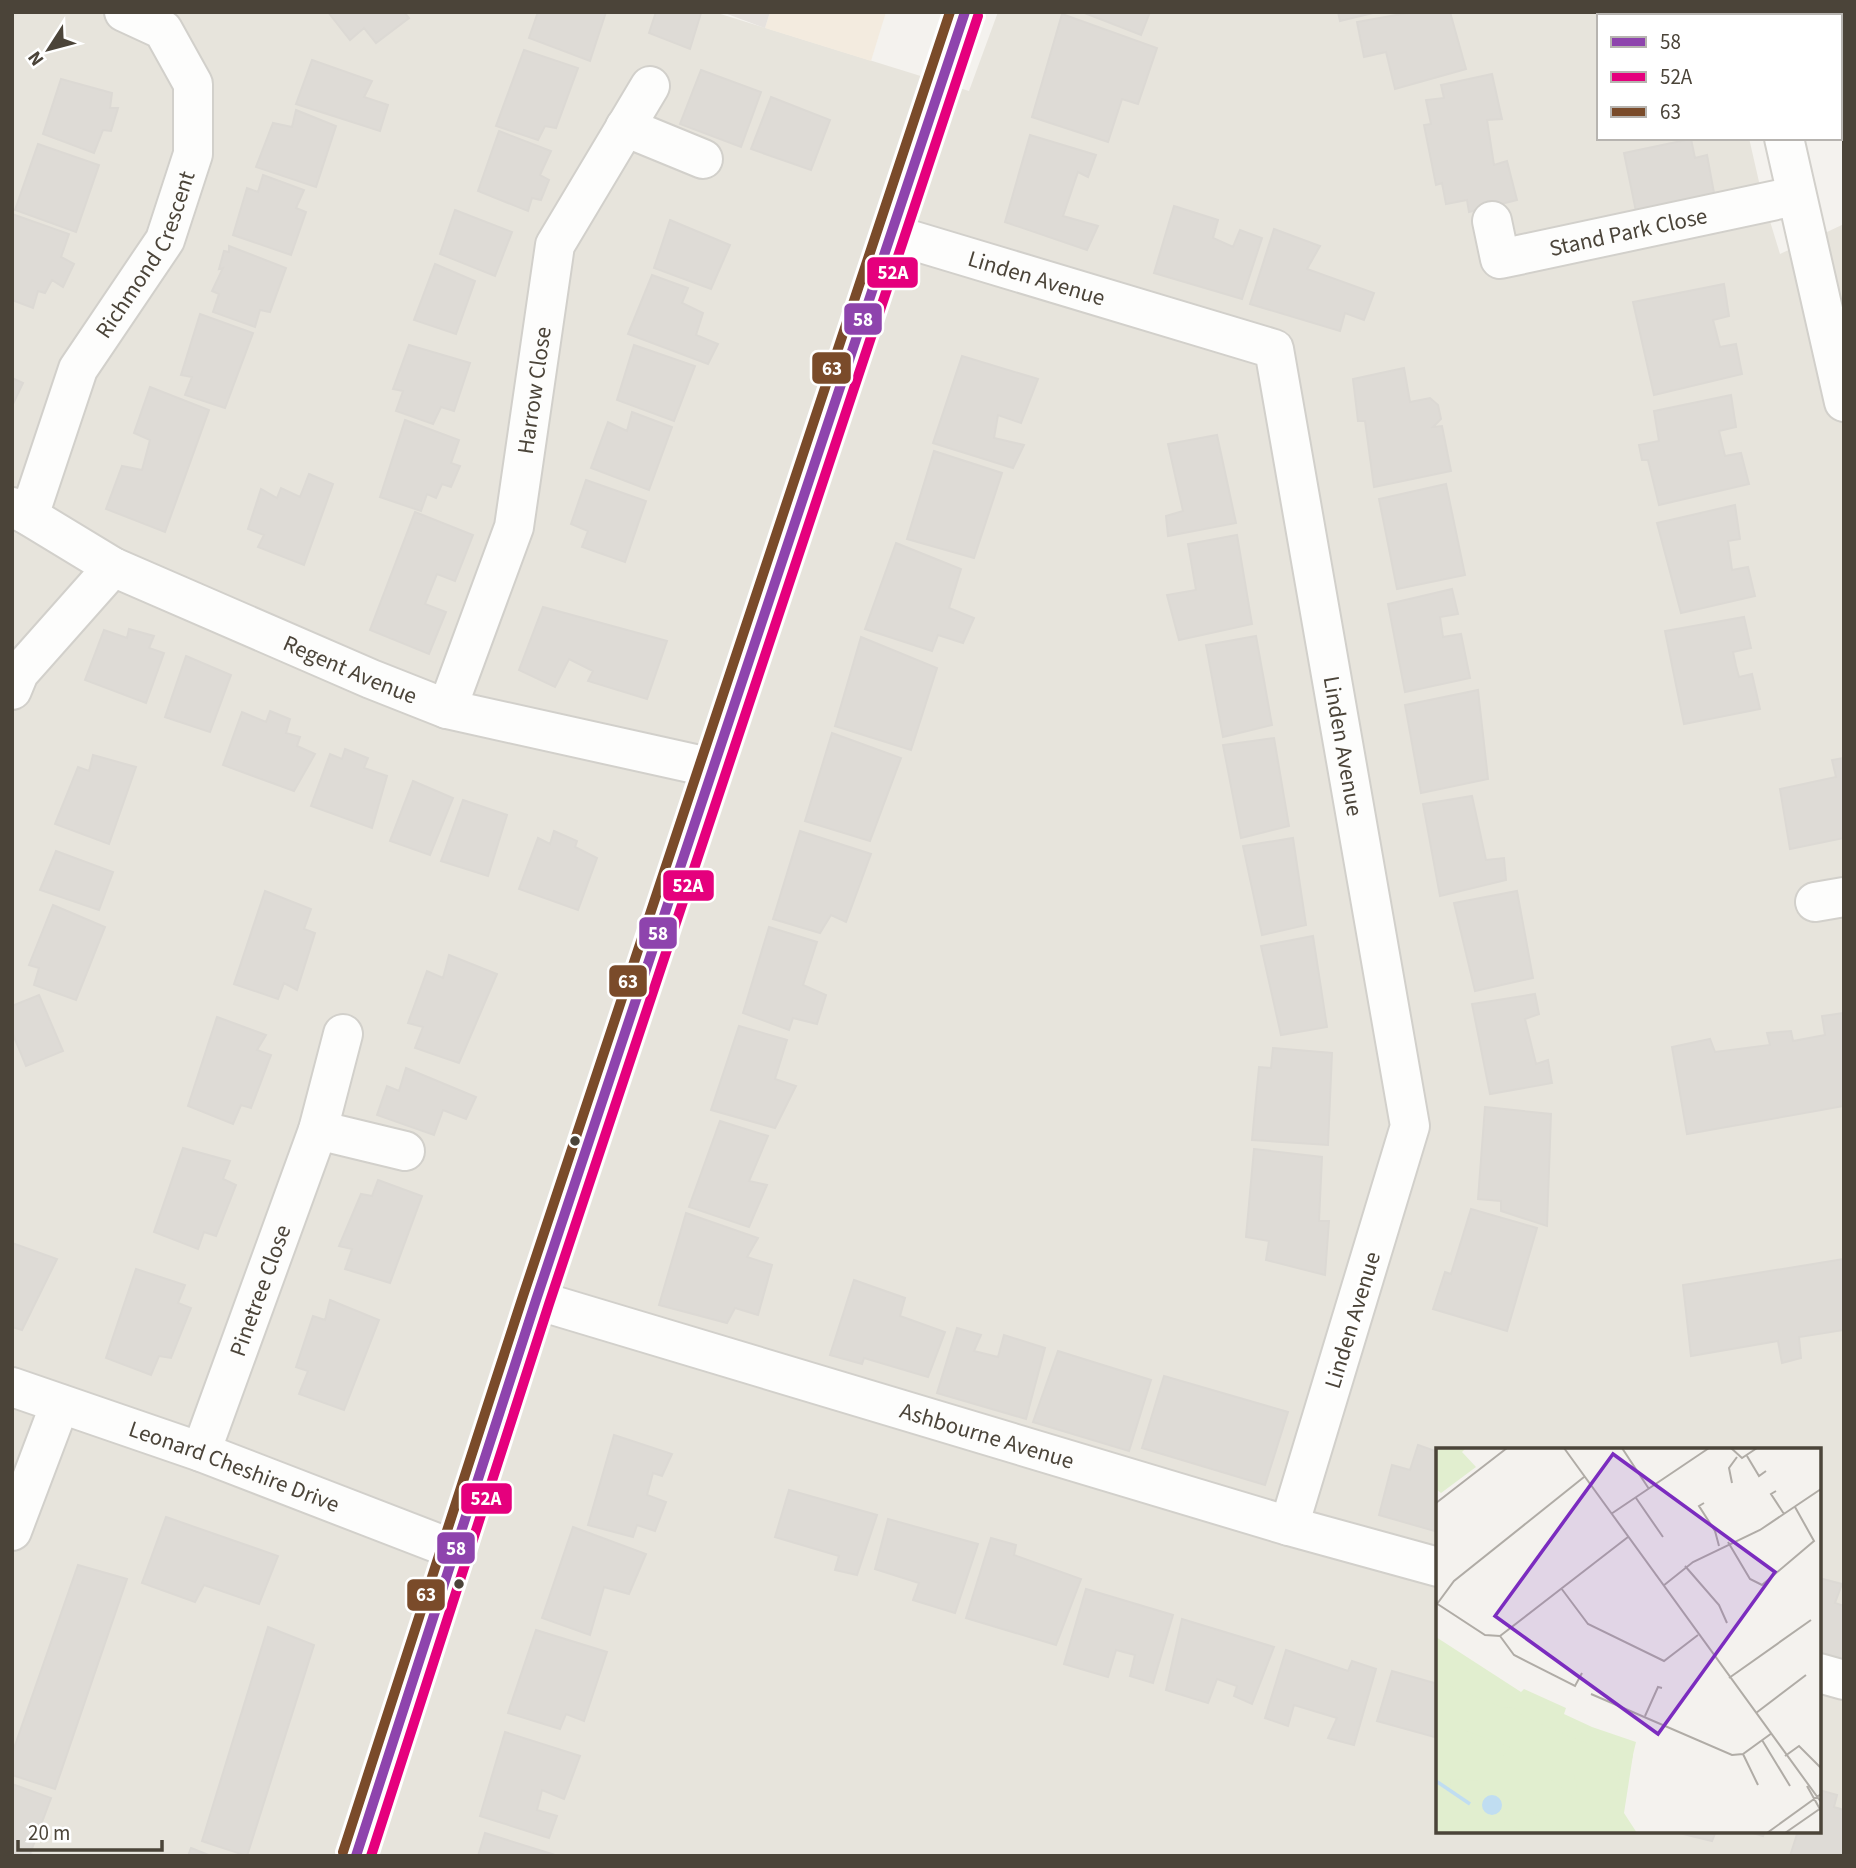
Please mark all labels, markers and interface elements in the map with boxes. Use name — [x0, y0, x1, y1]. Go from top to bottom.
north arrow — [14, 14, 84, 84]
legend — [1597, 14, 1842, 140]
text: 58 — [1660, 27, 1681, 57]
text: N — [22, 45, 51, 71]
text: 52A — [1660, 62, 1693, 92]
text: 63 — [1660, 97, 1681, 127]
street label: Richmond Crescent — [87, 166, 204, 345]
street label: Stand Park Close — [1546, 199, 1710, 265]
street label: Linden Avenue — [964, 242, 1109, 314]
line badge: 52A — [866, 256, 919, 289]
text: 52A — [878, 260, 909, 287]
line badge: 58 — [843, 302, 883, 336]
text: 58 — [853, 307, 873, 334]
street label: Harrow Close — [509, 325, 560, 456]
line badge: 63 — [811, 351, 852, 385]
text: 63 — [822, 356, 842, 383]
street label: Regent Avenue — [278, 627, 422, 713]
street label: Linden Avenue — [1315, 673, 1371, 819]
line badge: 52A — [662, 869, 715, 902]
text: 52A — [673, 873, 704, 900]
line badge: 58 — [638, 916, 678, 950]
text: 58 — [648, 921, 668, 948]
line badge: 63 — [608, 964, 648, 998]
text: 63 — [618, 969, 638, 996]
unlabelled marker — [568, 1134, 582, 1148]
street label: Pinetree Close — [221, 1220, 299, 1361]
street label: Linden Avenue — [1316, 1248, 1389, 1393]
street label: Ashbourne Avenue — [896, 1394, 1078, 1478]
street label: Leonard Cheshire Drive — [124, 1412, 344, 1521]
inset map — [1436, 1448, 1821, 1833]
line badge: 52A — [460, 1482, 513, 1515]
text: 52A — [471, 1486, 502, 1513]
line badge: 58 — [436, 1531, 476, 1565]
text: 58 — [446, 1536, 466, 1563]
unlabelled marker — [452, 1577, 466, 1591]
line badge: 63 — [406, 1578, 446, 1612]
text: 63 — [416, 1582, 436, 1609]
scale bar — [18, 1808, 161, 1852]
text: 20 m — [28, 1818, 70, 1848]

